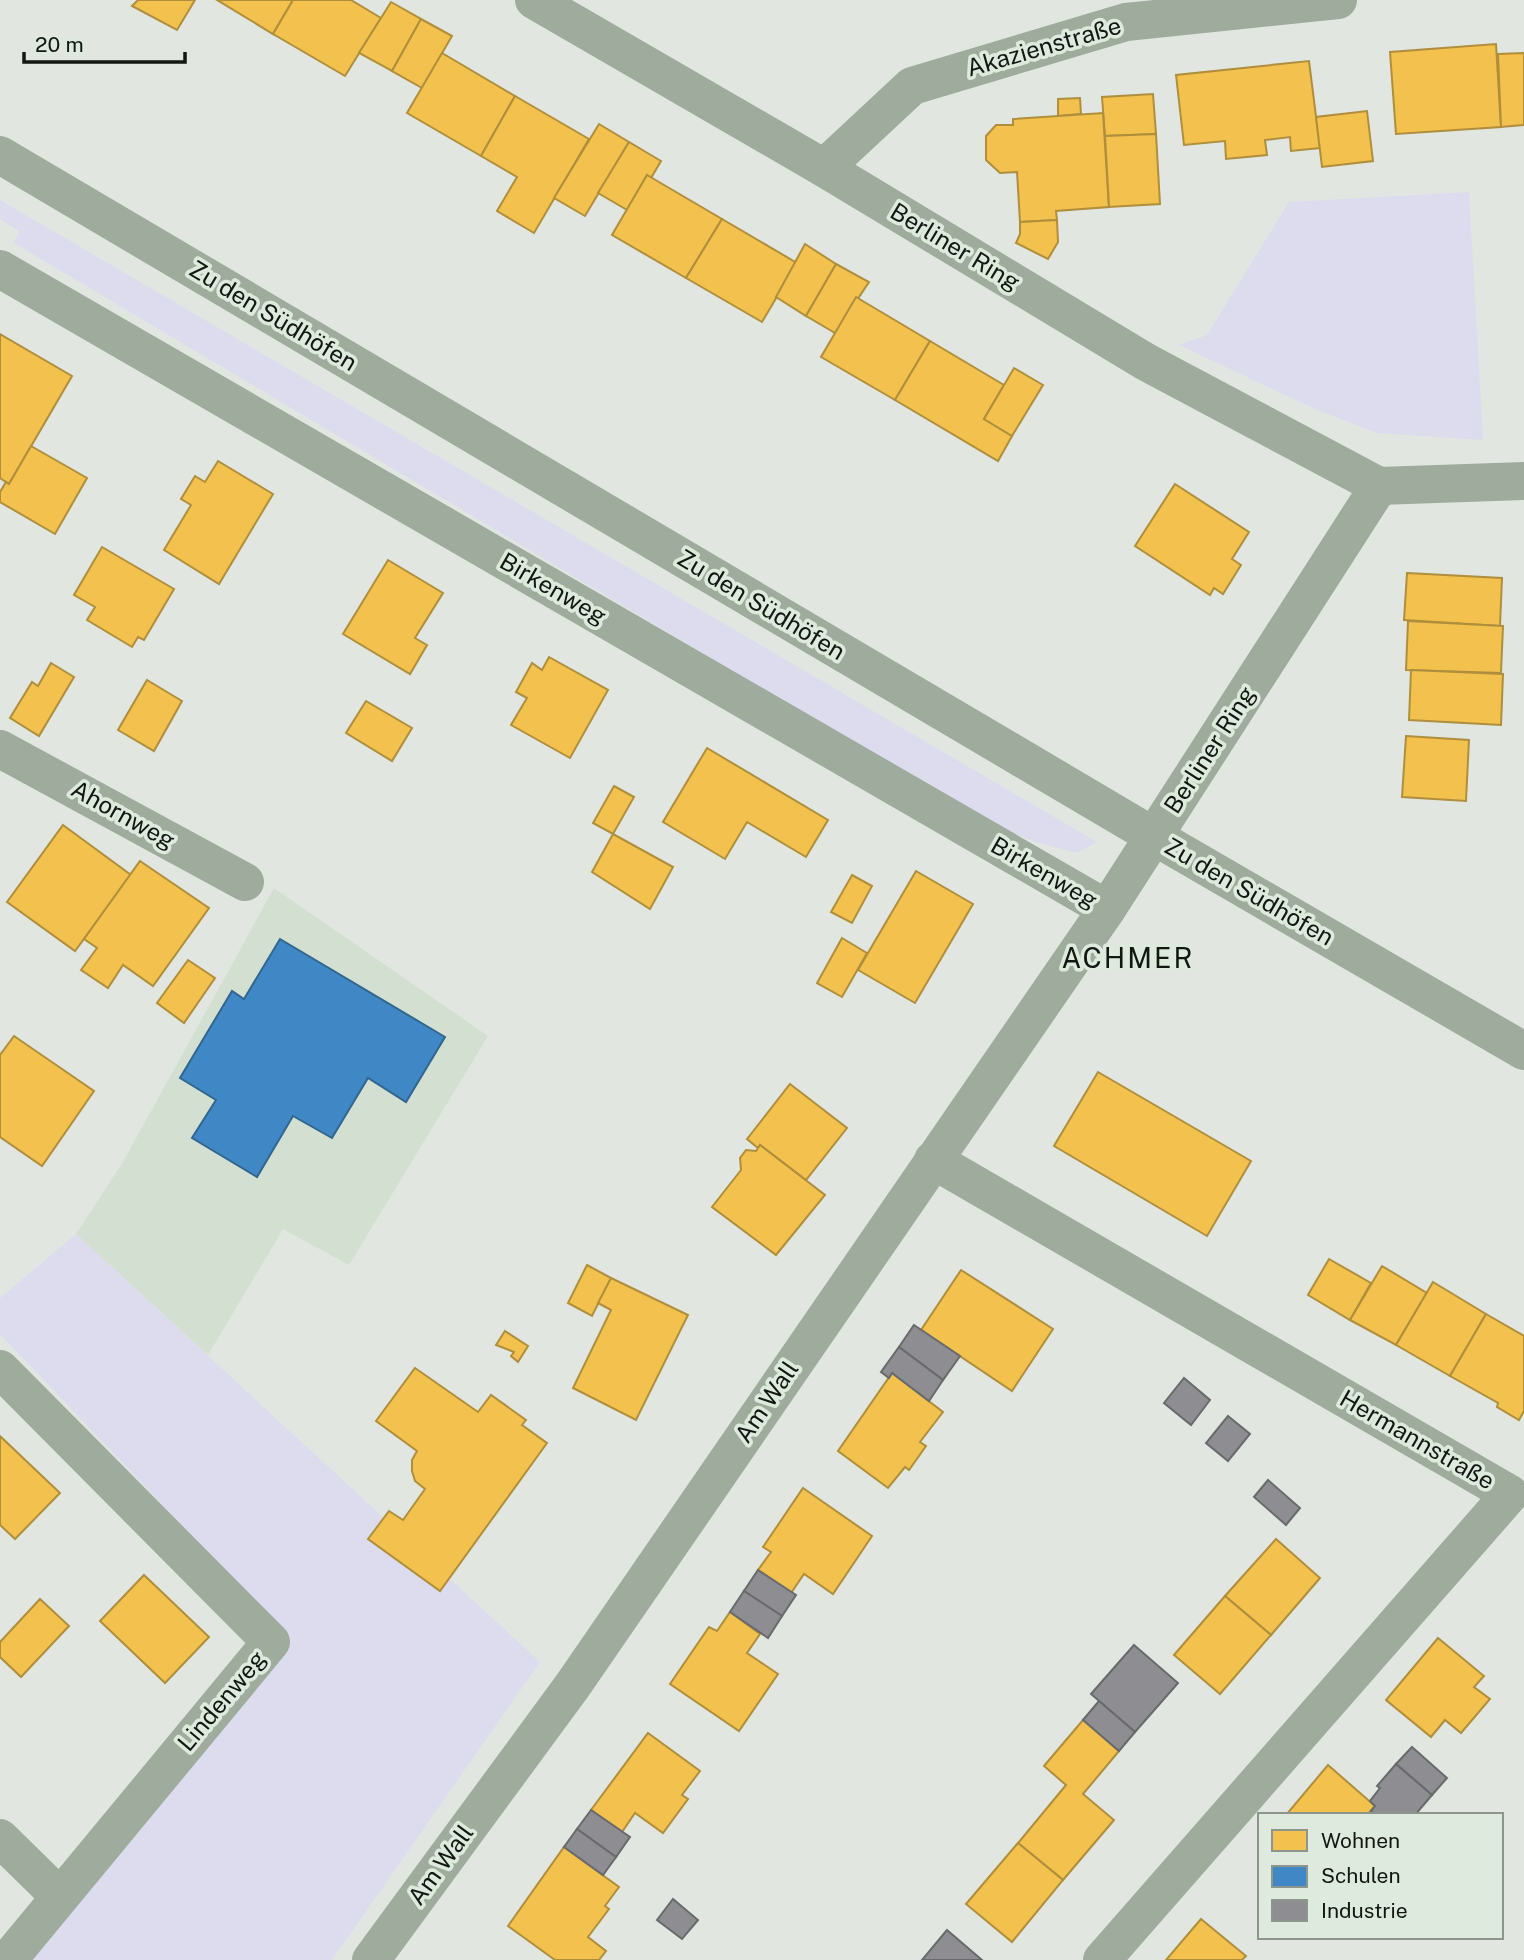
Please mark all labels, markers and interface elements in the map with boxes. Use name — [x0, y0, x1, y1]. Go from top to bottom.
street label: Akazienstraße — [963, 11, 1124, 81]
scale bar — [24, 21, 186, 65]
text: 20 m — [35, 32, 84, 57]
street label: Berliner Ring — [886, 197, 1025, 296]
street label: Zu den Südhöfen — [185, 254, 362, 376]
street label: Zu den Südhöfen — [673, 543, 850, 665]
street label: Birkenweg — [495, 546, 612, 630]
street label: Berliner Ring — [1158, 681, 1261, 818]
street label: Ahornweg — [67, 774, 180, 854]
street label: Birkenweg — [986, 830, 1103, 914]
street label: Zu den Südhöfen — [1160, 831, 1339, 951]
district label: ACHMER — [1062, 941, 1194, 974]
street label: Am Wall — [729, 1355, 804, 1448]
street label: Hermannstraße — [1335, 1384, 1500, 1495]
street label: Lindenweg — [171, 1645, 271, 1756]
legend — [1258, 1813, 1503, 1939]
street label: Am Wall — [402, 1819, 479, 1910]
text: Wohnen — [1321, 1828, 1400, 1853]
text: Schulen — [1321, 1863, 1401, 1888]
text: Industrie — [1321, 1898, 1408, 1923]

